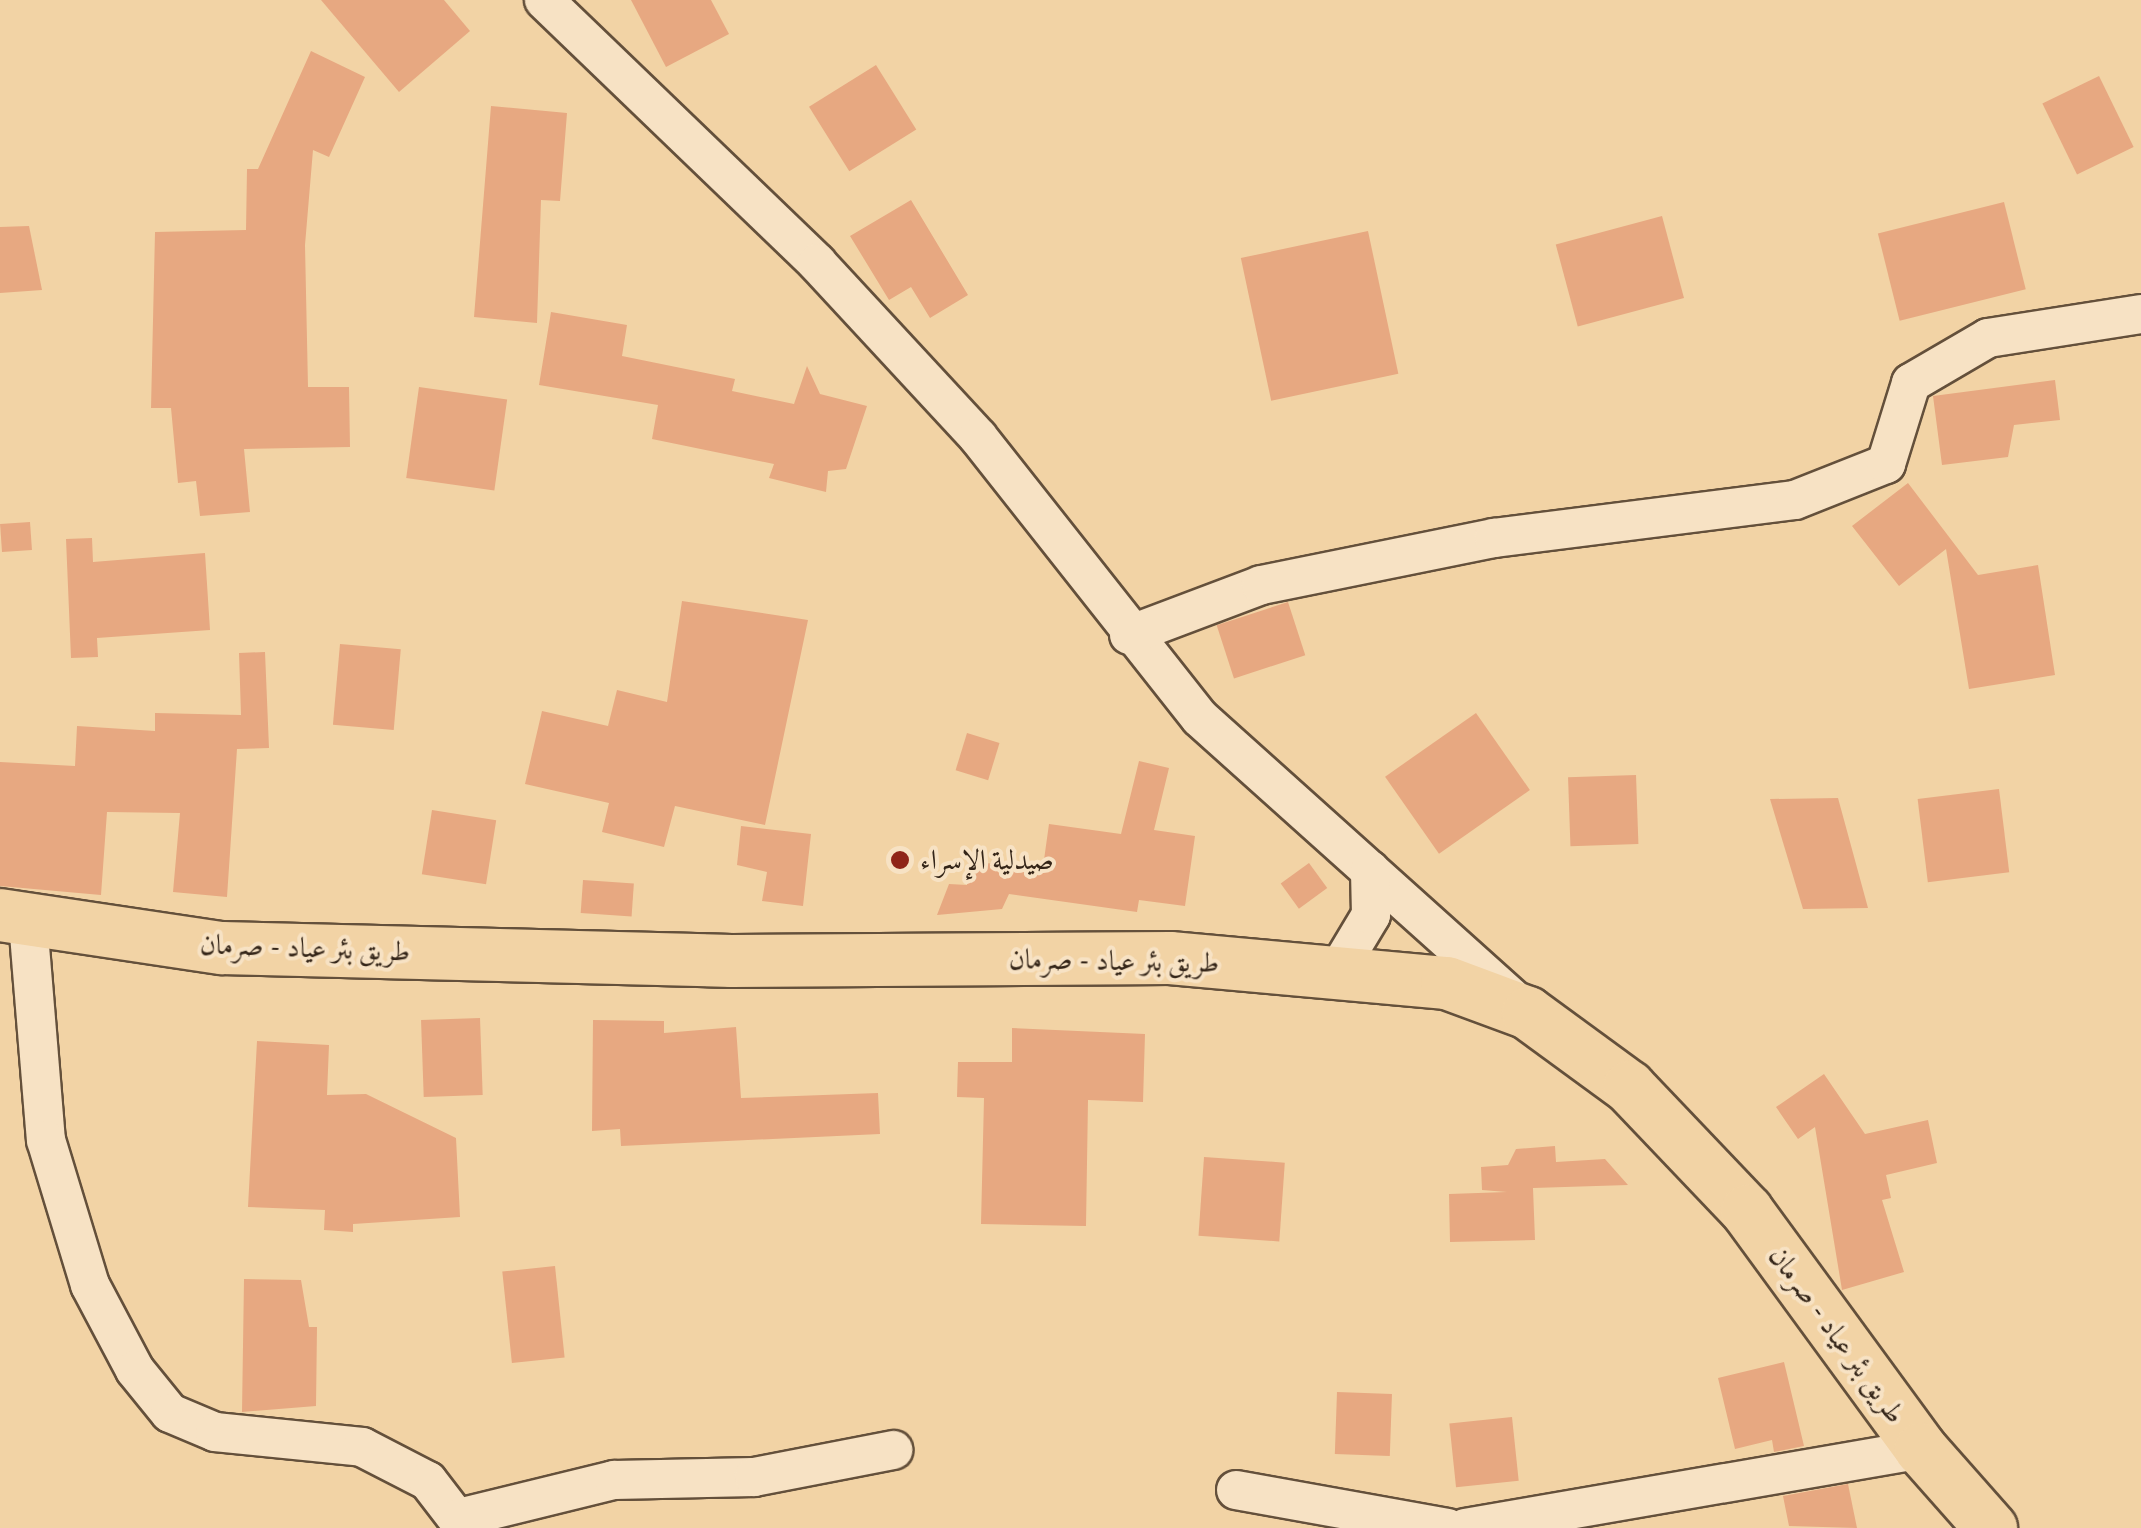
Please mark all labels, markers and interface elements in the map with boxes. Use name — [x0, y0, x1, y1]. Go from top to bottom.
place label: صيدلية الإسراء — [920, 843, 1054, 877]
marker: صيدلية الإسراء — [889, 849, 911, 871]
street label: طريق بئر عياد - صرمان — [199, 928, 411, 968]
street label: طريق بئر عياد - صرمان — [1008, 942, 1220, 980]
street label: طريق بئر عياد - صرمان — [1762, 1240, 1912, 1430]

